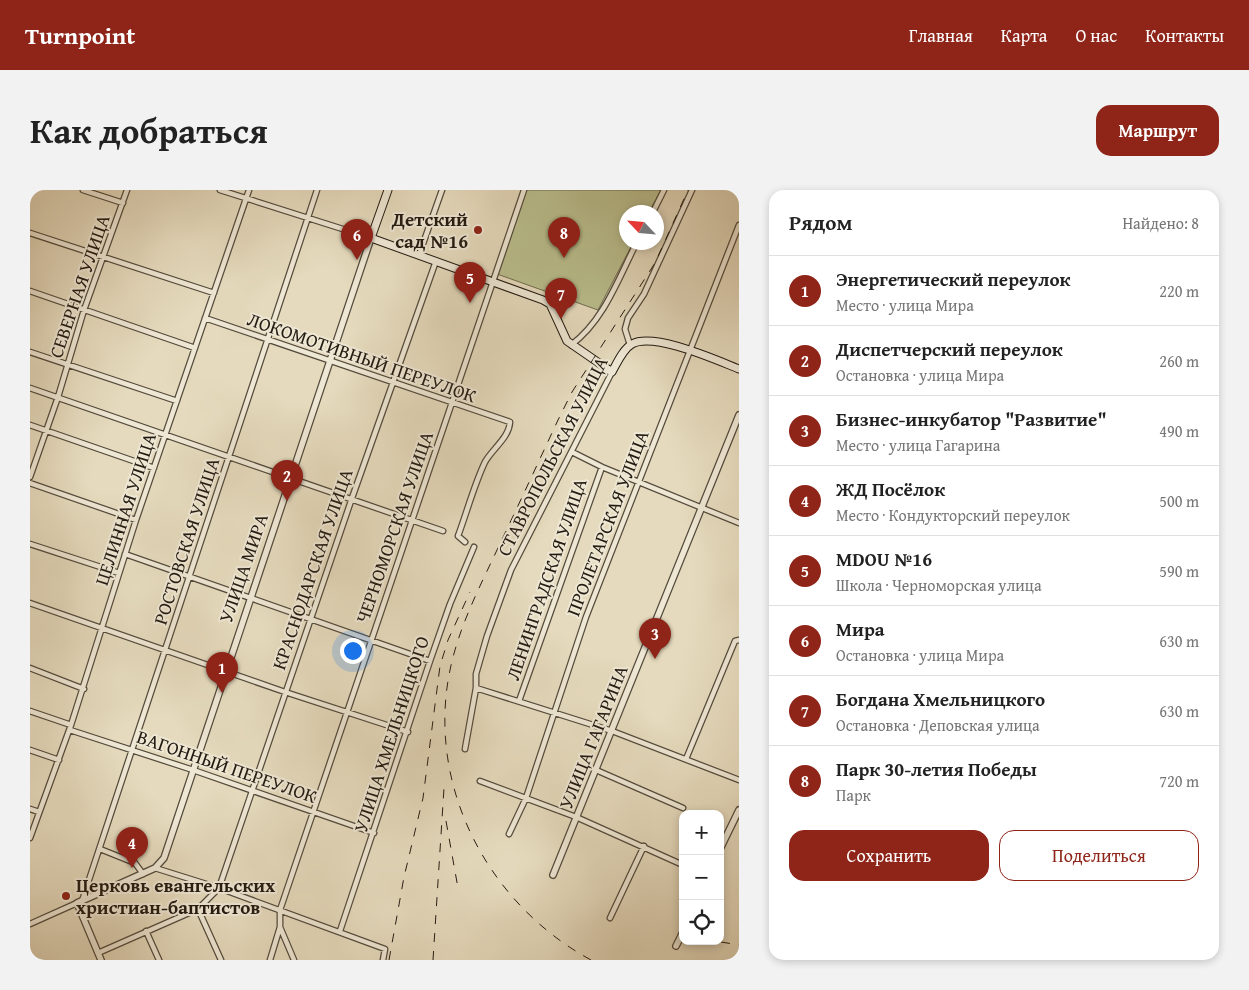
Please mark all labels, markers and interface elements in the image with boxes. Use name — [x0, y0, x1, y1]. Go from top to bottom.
text: Turnpoint — [25, 18, 135, 53]
text: Главная — [909, 22, 973, 49]
text: Карта — [1001, 22, 1047, 49]
text: О нас — [1075, 22, 1117, 49]
text: Контакты — [1145, 22, 1224, 49]
text: Как добраться — [30, 105, 268, 156]
button: Маршрут — [1096, 105, 1219, 156]
place label: Детский сад №16 — [391, 205, 468, 255]
north arrow — [619, 205, 664, 250]
text: Рядом — [789, 207, 852, 238]
street label: СЕВЕРНАЯ УЛИЦА — [41, 210, 117, 362]
text: Найдено: 8 — [1122, 211, 1199, 235]
pin: 8 — [548, 217, 580, 258]
pin: 6 — [341, 219, 373, 260]
marker: Детский сад №16 — [472, 224, 484, 236]
pin: 5 — [454, 262, 486, 303]
text: Энергетический переулок — [836, 265, 1070, 293]
pin: 7 — [545, 278, 577, 319]
text: 1 — [801, 279, 809, 303]
text: 220 m — [1159, 279, 1199, 303]
text: Место · улица Мира — [836, 293, 974, 317]
street label: ЛОКОМОТИВНЫЙ ПЕРЕУЛОК — [244, 305, 480, 409]
text: Диспетчерский переулок — [836, 335, 1063, 363]
text: 2 — [801, 349, 809, 373]
text: 260 m — [1159, 349, 1199, 373]
street label: СТАВРОПОЛЬСКАЯ УЛИЦА — [489, 351, 615, 561]
text: Остановка · улица Мира — [836, 363, 1004, 387]
text: Бизнес-инкубатор "Развитие" — [836, 405, 1107, 433]
text: 3 — [801, 419, 809, 443]
text: 490 m — [1159, 419, 1199, 443]
street label: ПРОЛЕТАРСКАЯ УЛИЦА — [559, 426, 656, 620]
street label: ЧЕРНОМОРСКАЯ УЛИЦА — [348, 427, 440, 627]
street label: ЦЕЛИННАЯ УЛИЦА — [87, 429, 163, 589]
text: Место · улица Гагарина — [836, 433, 1000, 457]
street label: РОСТОВСКАЯ УЛИЦА — [146, 453, 226, 628]
pin: 2 — [271, 460, 303, 501]
street label: КРАСНОДАРСКАЯ УЛИЦА — [264, 464, 360, 673]
street label: ЛЕНИНГРАДСКАЯ УЛИЦА — [498, 474, 594, 684]
text: ЖД Посёлок — [836, 475, 945, 503]
text: 4 — [801, 489, 809, 513]
text: 500 m — [1159, 489, 1199, 513]
text: Место · Кондукторский переулок — [836, 503, 1070, 527]
street label: УЛИЦА МИРА — [211, 509, 275, 626]
text: MDOU №16 — [836, 545, 932, 573]
text: 5 — [801, 559, 809, 583]
text: 590 m — [1159, 559, 1199, 583]
text: Школа · Черноморская улица — [836, 573, 1042, 597]
text: Мира — [836, 615, 884, 643]
pin: 3 — [639, 618, 671, 659]
text: 6 — [801, 629, 809, 653]
text: 630 m — [1159, 629, 1199, 653]
street label: УЛИЦА ХМЕЛЬНИЦКОГО — [346, 632, 436, 836]
your location — [340, 638, 366, 664]
text: Остановка · улица Мира — [836, 643, 1004, 667]
pin: 1 — [206, 652, 238, 693]
street label: УЛИЦА ГАГАРИНА — [551, 660, 635, 813]
text: Богдана Хмельницкого — [836, 685, 1045, 713]
text: 7 — [801, 699, 809, 723]
text: 630 m — [1159, 699, 1199, 723]
text: Остановка · Деповская улица — [836, 713, 1040, 737]
street label: ВАГОННЫЙ ПЕРЕУЛОК — [133, 722, 321, 810]
text: Парк 30-летия Победы — [836, 755, 1037, 783]
text: 8 — [801, 769, 809, 793]
text: 720 m — [1159, 769, 1199, 793]
text: Парк — [836, 783, 871, 807]
map controls — [679, 810, 724, 945]
button: + — [679, 810, 724, 855]
pin: 4 — [116, 827, 148, 868]
button: Сохранить — [789, 830, 989, 881]
button: Поделиться — [999, 830, 1199, 881]
button: − — [679, 855, 724, 900]
place label: Церковь евангельских христиан-баптистов — [76, 871, 275, 921]
marker: Церковь евангельских христиан-баптистов — [60, 890, 72, 902]
button: locate — [679, 900, 724, 945]

